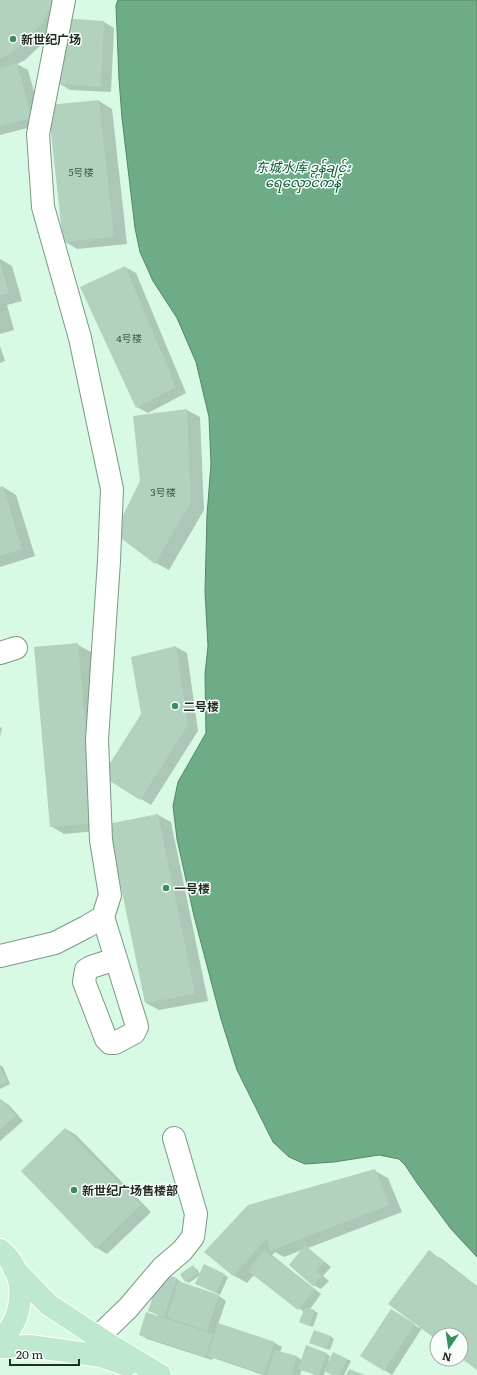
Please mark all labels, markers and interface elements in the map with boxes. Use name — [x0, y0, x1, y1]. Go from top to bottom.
place label: 新世纪广场 — [21, 30, 81, 48]
marker: 新世纪广场 — [8, 34, 18, 44]
water label: 东城水库 ဒွန်ချင်း ရေလှောင်ကန် — [255, 157, 352, 194]
house number: 5号楼 — [68, 164, 94, 179]
house number: 4号楼 — [116, 330, 142, 345]
house number: 3号楼 — [150, 484, 176, 499]
place label: 二号楼 — [183, 697, 219, 715]
marker: 二号楼 — [170, 701, 180, 711]
place label: 一号楼 — [174, 879, 210, 897]
marker: 一号楼 — [161, 883, 171, 893]
place label: 新世纪广场售楼部 — [82, 1181, 178, 1199]
marker: 新世纪广场售楼部 — [69, 1185, 79, 1195]
north arrow — [429, 1327, 469, 1367]
scale bar — [10, 1341, 79, 1367]
text: 20 m — [16, 1345, 43, 1363]
text: N — [440, 1349, 453, 1367]

